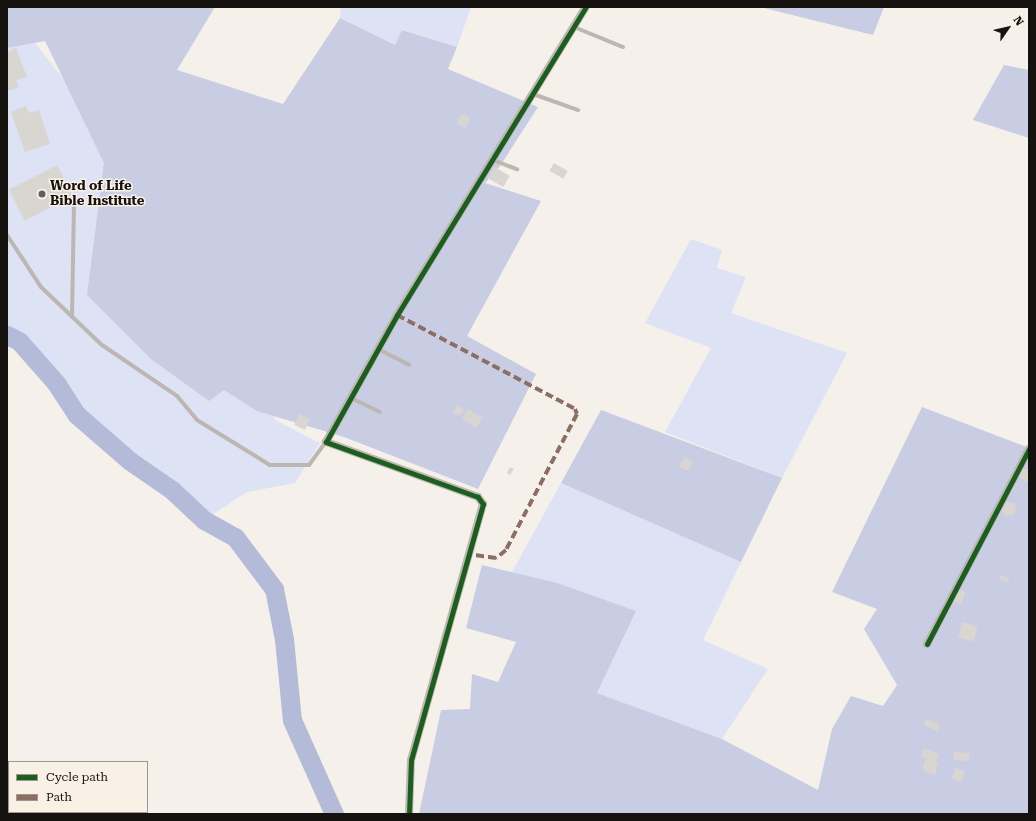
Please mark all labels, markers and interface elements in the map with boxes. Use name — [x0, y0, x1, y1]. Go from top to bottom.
north arrow — [988, 8, 1028, 48]
text: N — [1011, 14, 1026, 28]
place label: Word of Life Bible Institute — [50, 179, 144, 210]
marker: Word of Life Bible Institute — [37, 189, 47, 199]
legend — [8, 761, 148, 813]
text: Cycle path — [46, 770, 108, 784]
text: Path — [46, 790, 72, 804]

